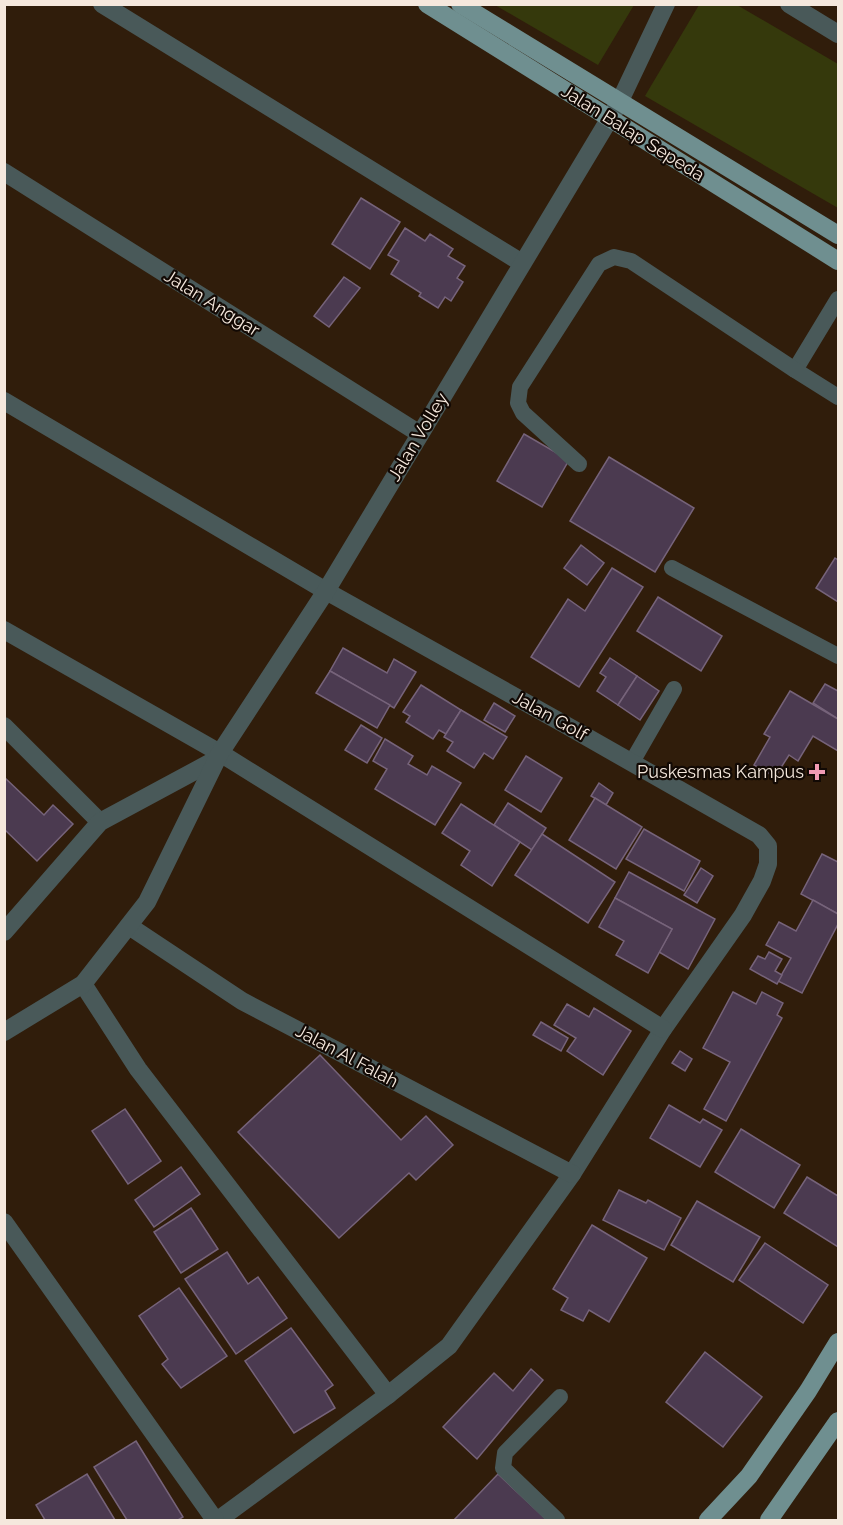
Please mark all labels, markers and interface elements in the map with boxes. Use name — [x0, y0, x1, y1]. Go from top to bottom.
street label: Jalan Balap Sepeda — [558, 80, 709, 185]
street label: Jalan Anggar — [161, 265, 264, 341]
street label: Jalan Volley — [383, 389, 452, 485]
street label: Jalan Golf — [509, 686, 592, 745]
place label: Puskesmas Kampus — [637, 761, 804, 782]
marker: Puskesmas Kampus — [808, 763, 826, 781]
street label: Jalan Al Falah — [292, 1020, 402, 1091]

